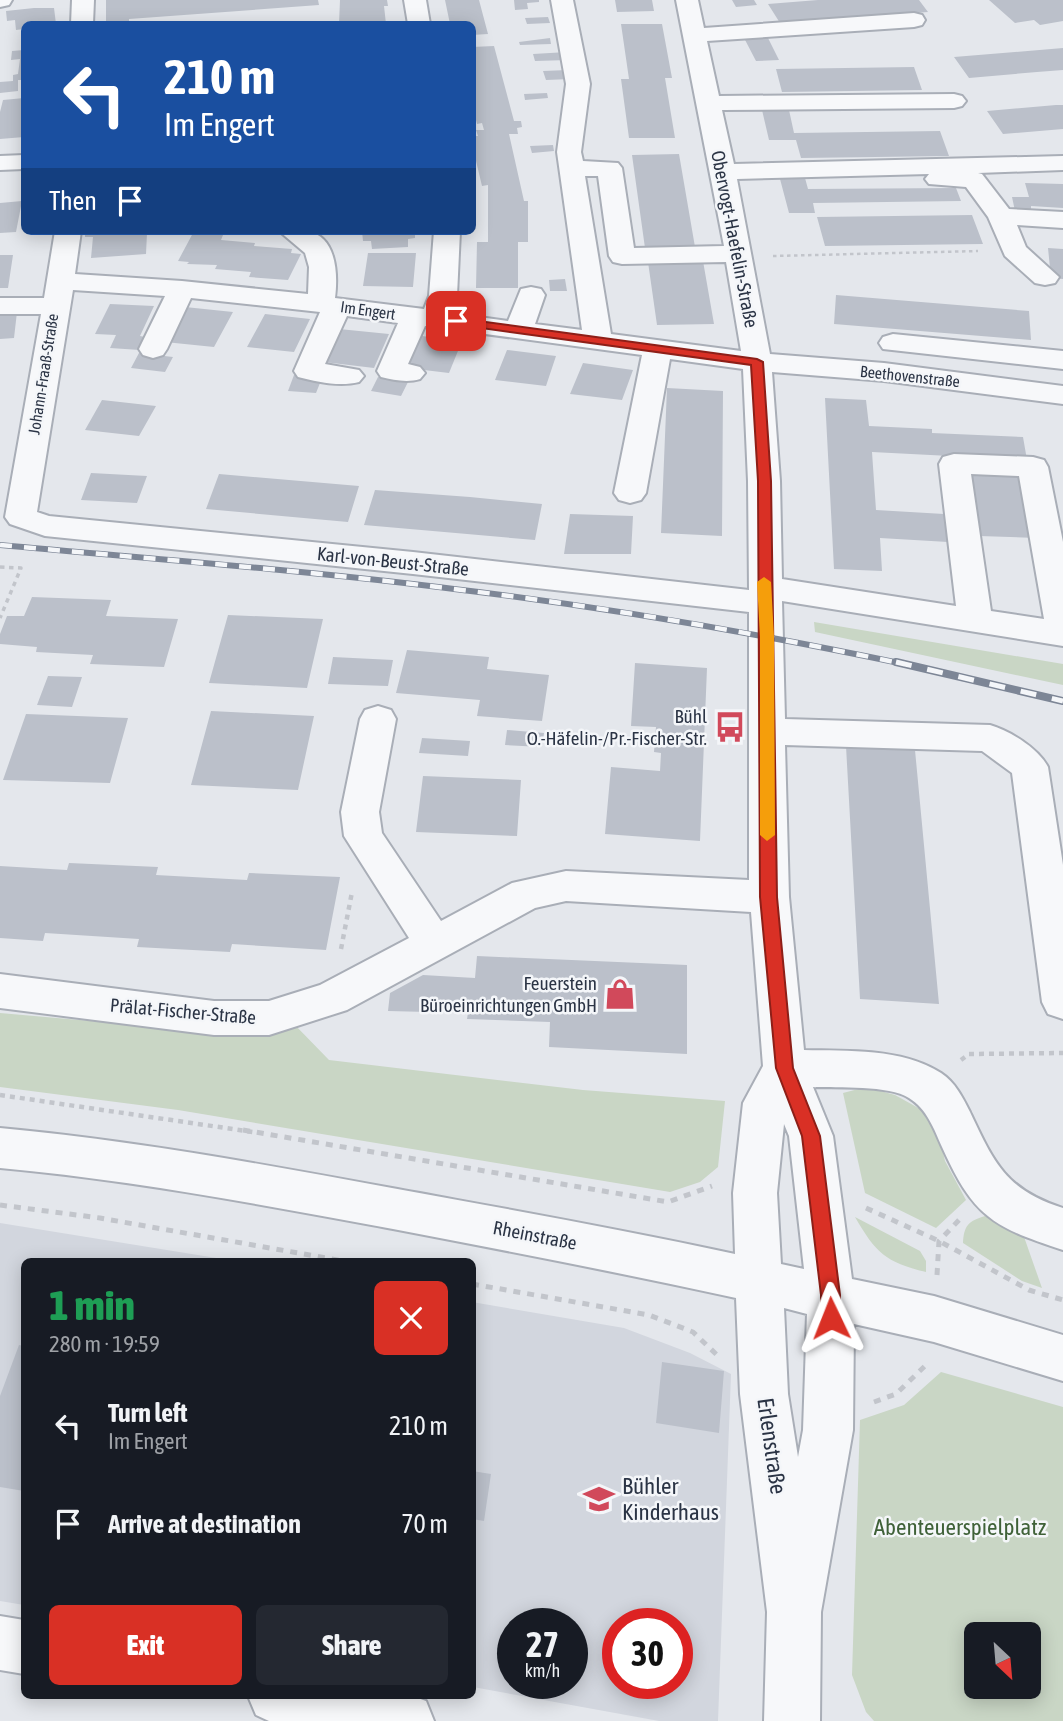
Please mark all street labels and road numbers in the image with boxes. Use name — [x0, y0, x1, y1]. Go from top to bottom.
street label: Obervogt-Haefelin-Straße — [707, 149, 763, 329]
street label: Im Engert — [339, 297, 397, 324]
street label: Johann-Fraaß-Straße — [25, 312, 61, 436]
street label: Beethovenstraße — [859, 362, 961, 390]
street label: Karl-von-Beust-Straße — [316, 542, 470, 580]
street label: Prälat-Fischer-Straße — [109, 994, 257, 1028]
street label: Rheinstraße — [491, 1216, 579, 1254]
street label: Erlenstraße — [752, 1396, 792, 1496]

